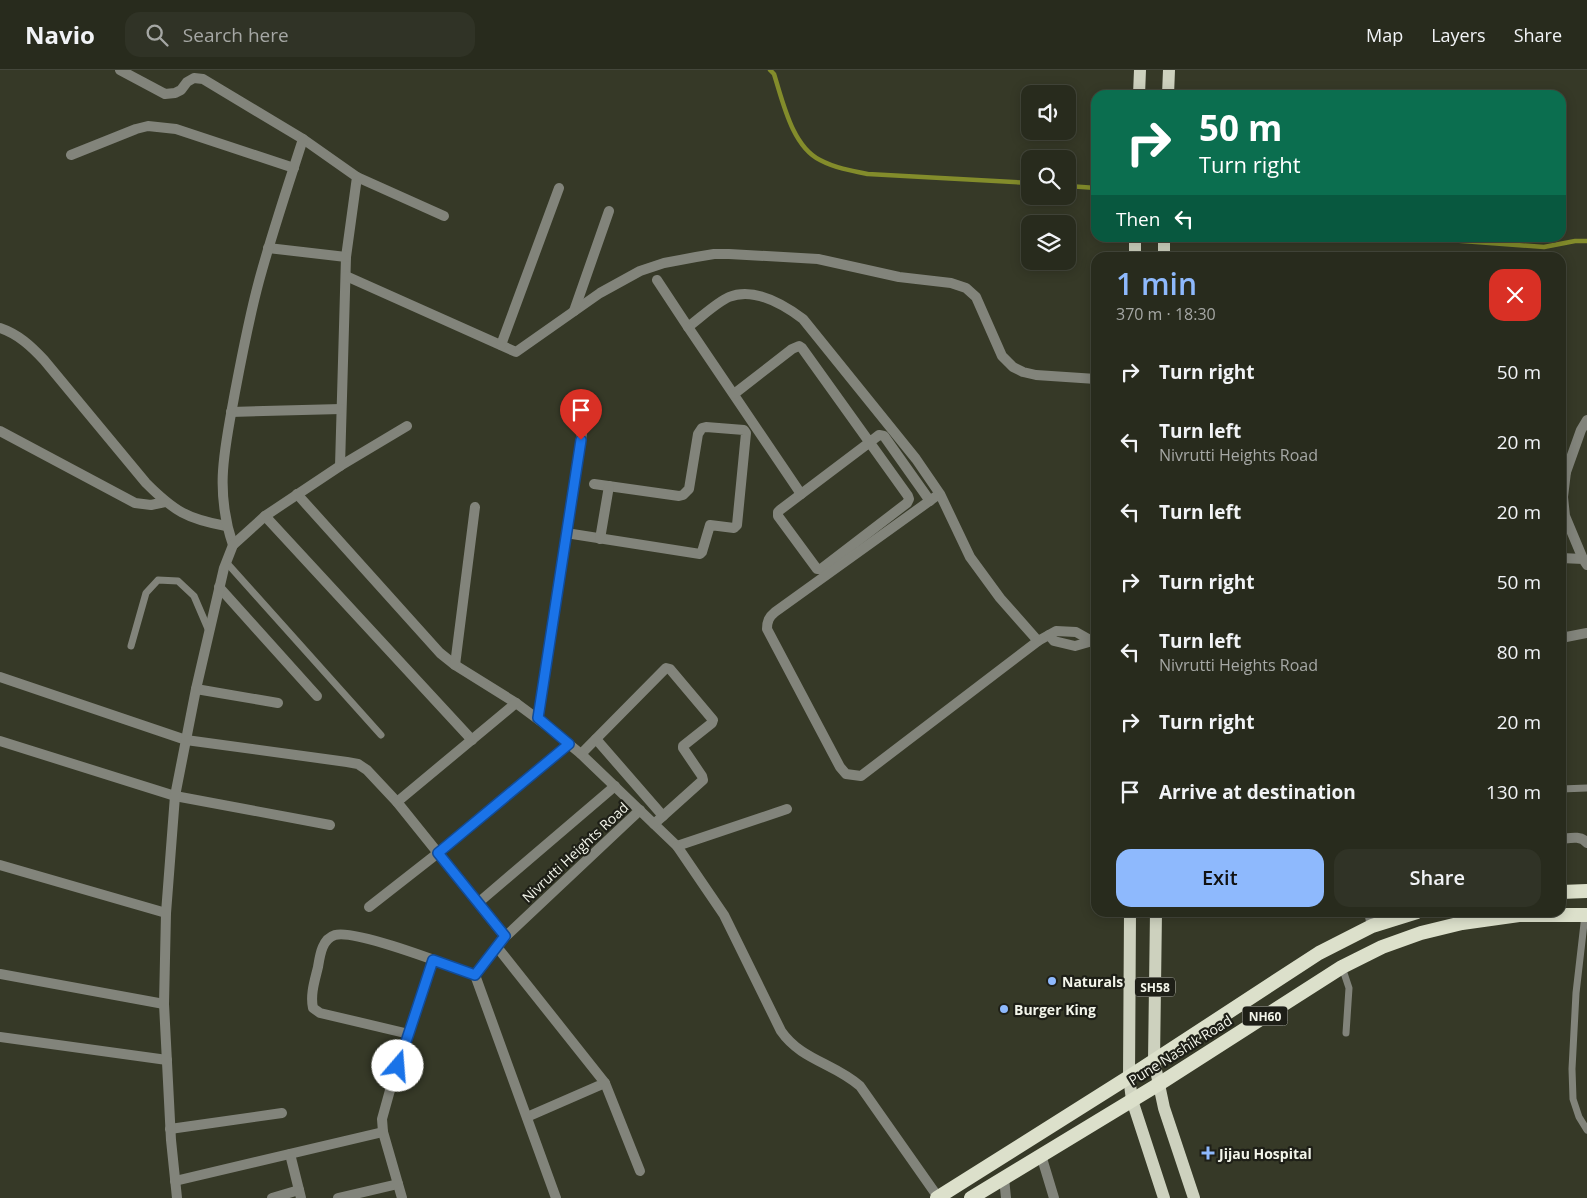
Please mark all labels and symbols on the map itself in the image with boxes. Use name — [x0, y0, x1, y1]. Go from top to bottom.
pin — [560, 389, 602, 440]
street label: Nivrutti Heights Road — [518, 798, 632, 906]
place label: Naturals — [1062, 972, 1123, 991]
marker: Naturals — [1046, 975, 1058, 987]
road number: SH58 — [1135, 978, 1175, 996]
place label: Burger King — [1014, 1000, 1096, 1019]
marker: Burger King — [998, 1003, 1010, 1015]
road number: NH60 — [1242, 1006, 1288, 1026]
street label: Pune Nashik Road — [1125, 1011, 1235, 1089]
position arrow — [371, 1039, 423, 1091]
place label: Jijau Hospital — [1217, 1144, 1312, 1163]
marker: Jijau Hospital — [1201, 1146, 1215, 1160]

